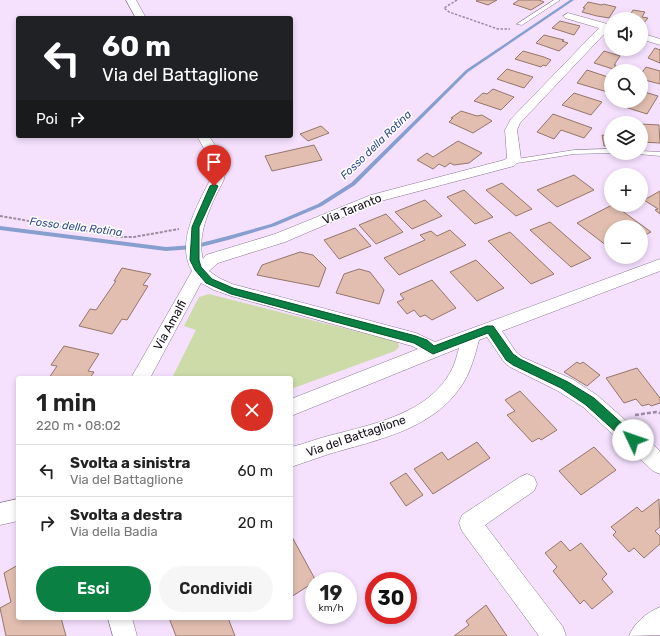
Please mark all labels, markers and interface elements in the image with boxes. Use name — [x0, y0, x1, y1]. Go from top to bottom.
map controls — [604, 12, 648, 264]
button: sound — [604, 12, 648, 56]
text: 60 m — [102, 30, 171, 63]
icon: left — [36, 32, 88, 84]
text: Via del Battaglione — [102, 64, 259, 86]
button: search — [604, 64, 648, 108]
water label: Fosso della Rotina — [338, 107, 415, 182]
icon: right — [66, 108, 88, 130]
text: Poi — [36, 110, 58, 128]
button: layers — [604, 116, 648, 160]
pin — [197, 145, 231, 186]
icon: arrive — [203, 151, 225, 173]
button: + — [604, 168, 648, 212]
street label: Via Taranto — [320, 191, 384, 227]
water label: Fosso della Rotina — [29, 215, 124, 239]
button: − — [604, 220, 648, 264]
street label: Via Amalfi — [151, 298, 189, 352]
text: 1 min — [36, 389, 96, 417]
button: close — [231, 389, 273, 431]
street label: Via del Battaglione — [304, 412, 408, 460]
text: 220 m · 08:02 — [36, 418, 121, 433]
position arrow — [612, 419, 654, 461]
text: Svolta a sinistra — [70, 454, 190, 472]
icon: left — [36, 460, 58, 482]
text: 60 m — [237, 462, 273, 480]
text: Via del Battaglione — [70, 472, 183, 487]
text: Svolta a destra — [70, 506, 182, 524]
icon: right — [36, 512, 58, 534]
text: 20 m — [238, 514, 273, 532]
text: Via della Badia — [70, 524, 158, 539]
button: Esci — [36, 566, 151, 612]
button: Condividi — [159, 566, 273, 612]
speed limit sign: 30 — [365, 572, 417, 624]
text: 19 — [320, 581, 342, 605]
text: km/h — [319, 602, 343, 614]

